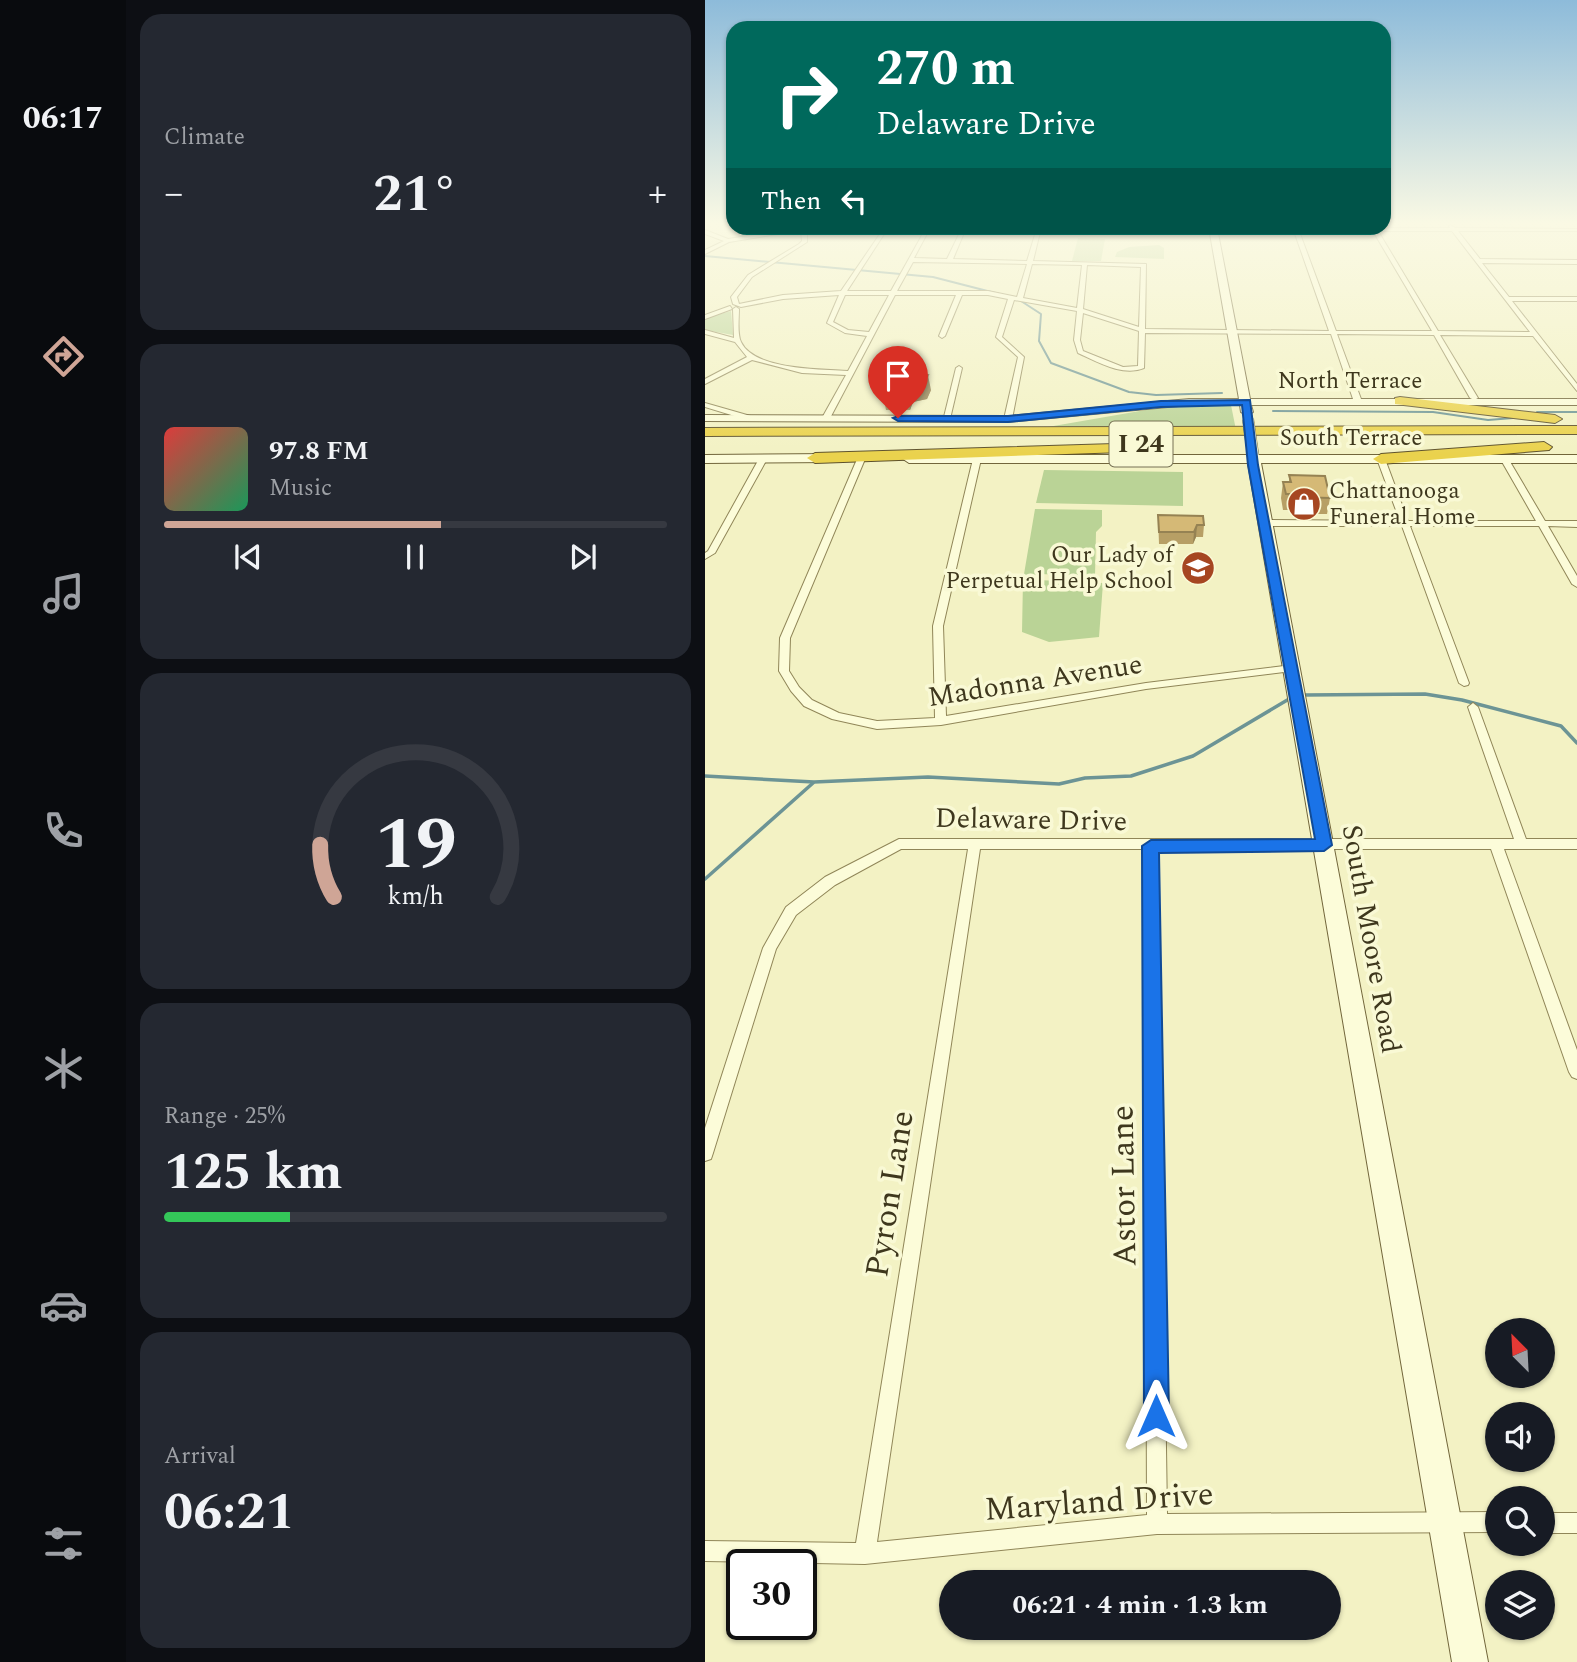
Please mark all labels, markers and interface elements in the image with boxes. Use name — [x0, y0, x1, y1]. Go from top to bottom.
text: 270 m — [876, 32, 1015, 107]
icon: right — [761, 49, 852, 140]
text: 06:17 — [23, 94, 103, 143]
text: Delaware Drive — [876, 100, 1096, 149]
text: Climate — [164, 120, 245, 155]
text: 21° — [373, 155, 458, 234]
text: − — [164, 165, 183, 223]
text: + — [648, 165, 667, 223]
text: Then — [761, 181, 821, 221]
icon: left — [835, 182, 873, 220]
icon: directions — [39, 332, 88, 381]
pin — [868, 346, 928, 418]
icon: arrive — [879, 357, 917, 395]
street label: North Terrace — [1278, 364, 1422, 399]
street label: South Terrace — [1280, 421, 1422, 456]
road number: I 24 — [1109, 422, 1172, 466]
text: 97.8 FM — [269, 431, 369, 471]
text: Music — [269, 471, 332, 506]
place label: Chattanooga Funeral Home — [1329, 474, 1475, 535]
shop icon: Chattanooga Funeral Home — [1285, 485, 1323, 523]
icon: previous — [229, 538, 267, 576]
icon: pause — [396, 538, 434, 576]
icon: next — [564, 538, 602, 576]
place label: Our Lady of Perpetual Help School — [945, 538, 1175, 599]
school or university icon: Our Lady of Perpetual Help School — [1179, 549, 1217, 587]
icon: music — [39, 569, 88, 618]
street label: Madonna Avenue — [925, 643, 1145, 719]
text: 19 — [375, 790, 456, 901]
street label: Delaware Drive — [935, 797, 1127, 843]
icon: phone — [39, 806, 88, 855]
street label: South Moore Road — [1330, 821, 1412, 1057]
text: km/h — [387, 878, 444, 916]
icon: climate — [39, 1044, 88, 1093]
text: Range · 25% — [164, 1099, 285, 1134]
street label: Astor Lane — [1098, 1105, 1150, 1267]
street label: Pyron Lane — [852, 1107, 928, 1281]
text: 125 km — [164, 1133, 343, 1212]
icon: car — [39, 1281, 88, 1330]
north arrow — [1485, 1318, 1555, 1388]
map controls — [1485, 1318, 1555, 1640]
position arrow — [1119, 1379, 1193, 1453]
button: sound — [1485, 1402, 1555, 1472]
text: Arrival — [164, 1439, 236, 1474]
street label: Maryland Drive — [983, 1469, 1215, 1535]
text: 06:21 — [164, 1473, 295, 1552]
button: search — [1485, 1486, 1555, 1556]
icon: filters — [39, 1519, 88, 1568]
speed limit sign: 30 — [726, 1549, 817, 1640]
button: layers — [1485, 1570, 1555, 1640]
text: 06:21 · 4 min · 1.3 km — [1012, 1585, 1268, 1625]

